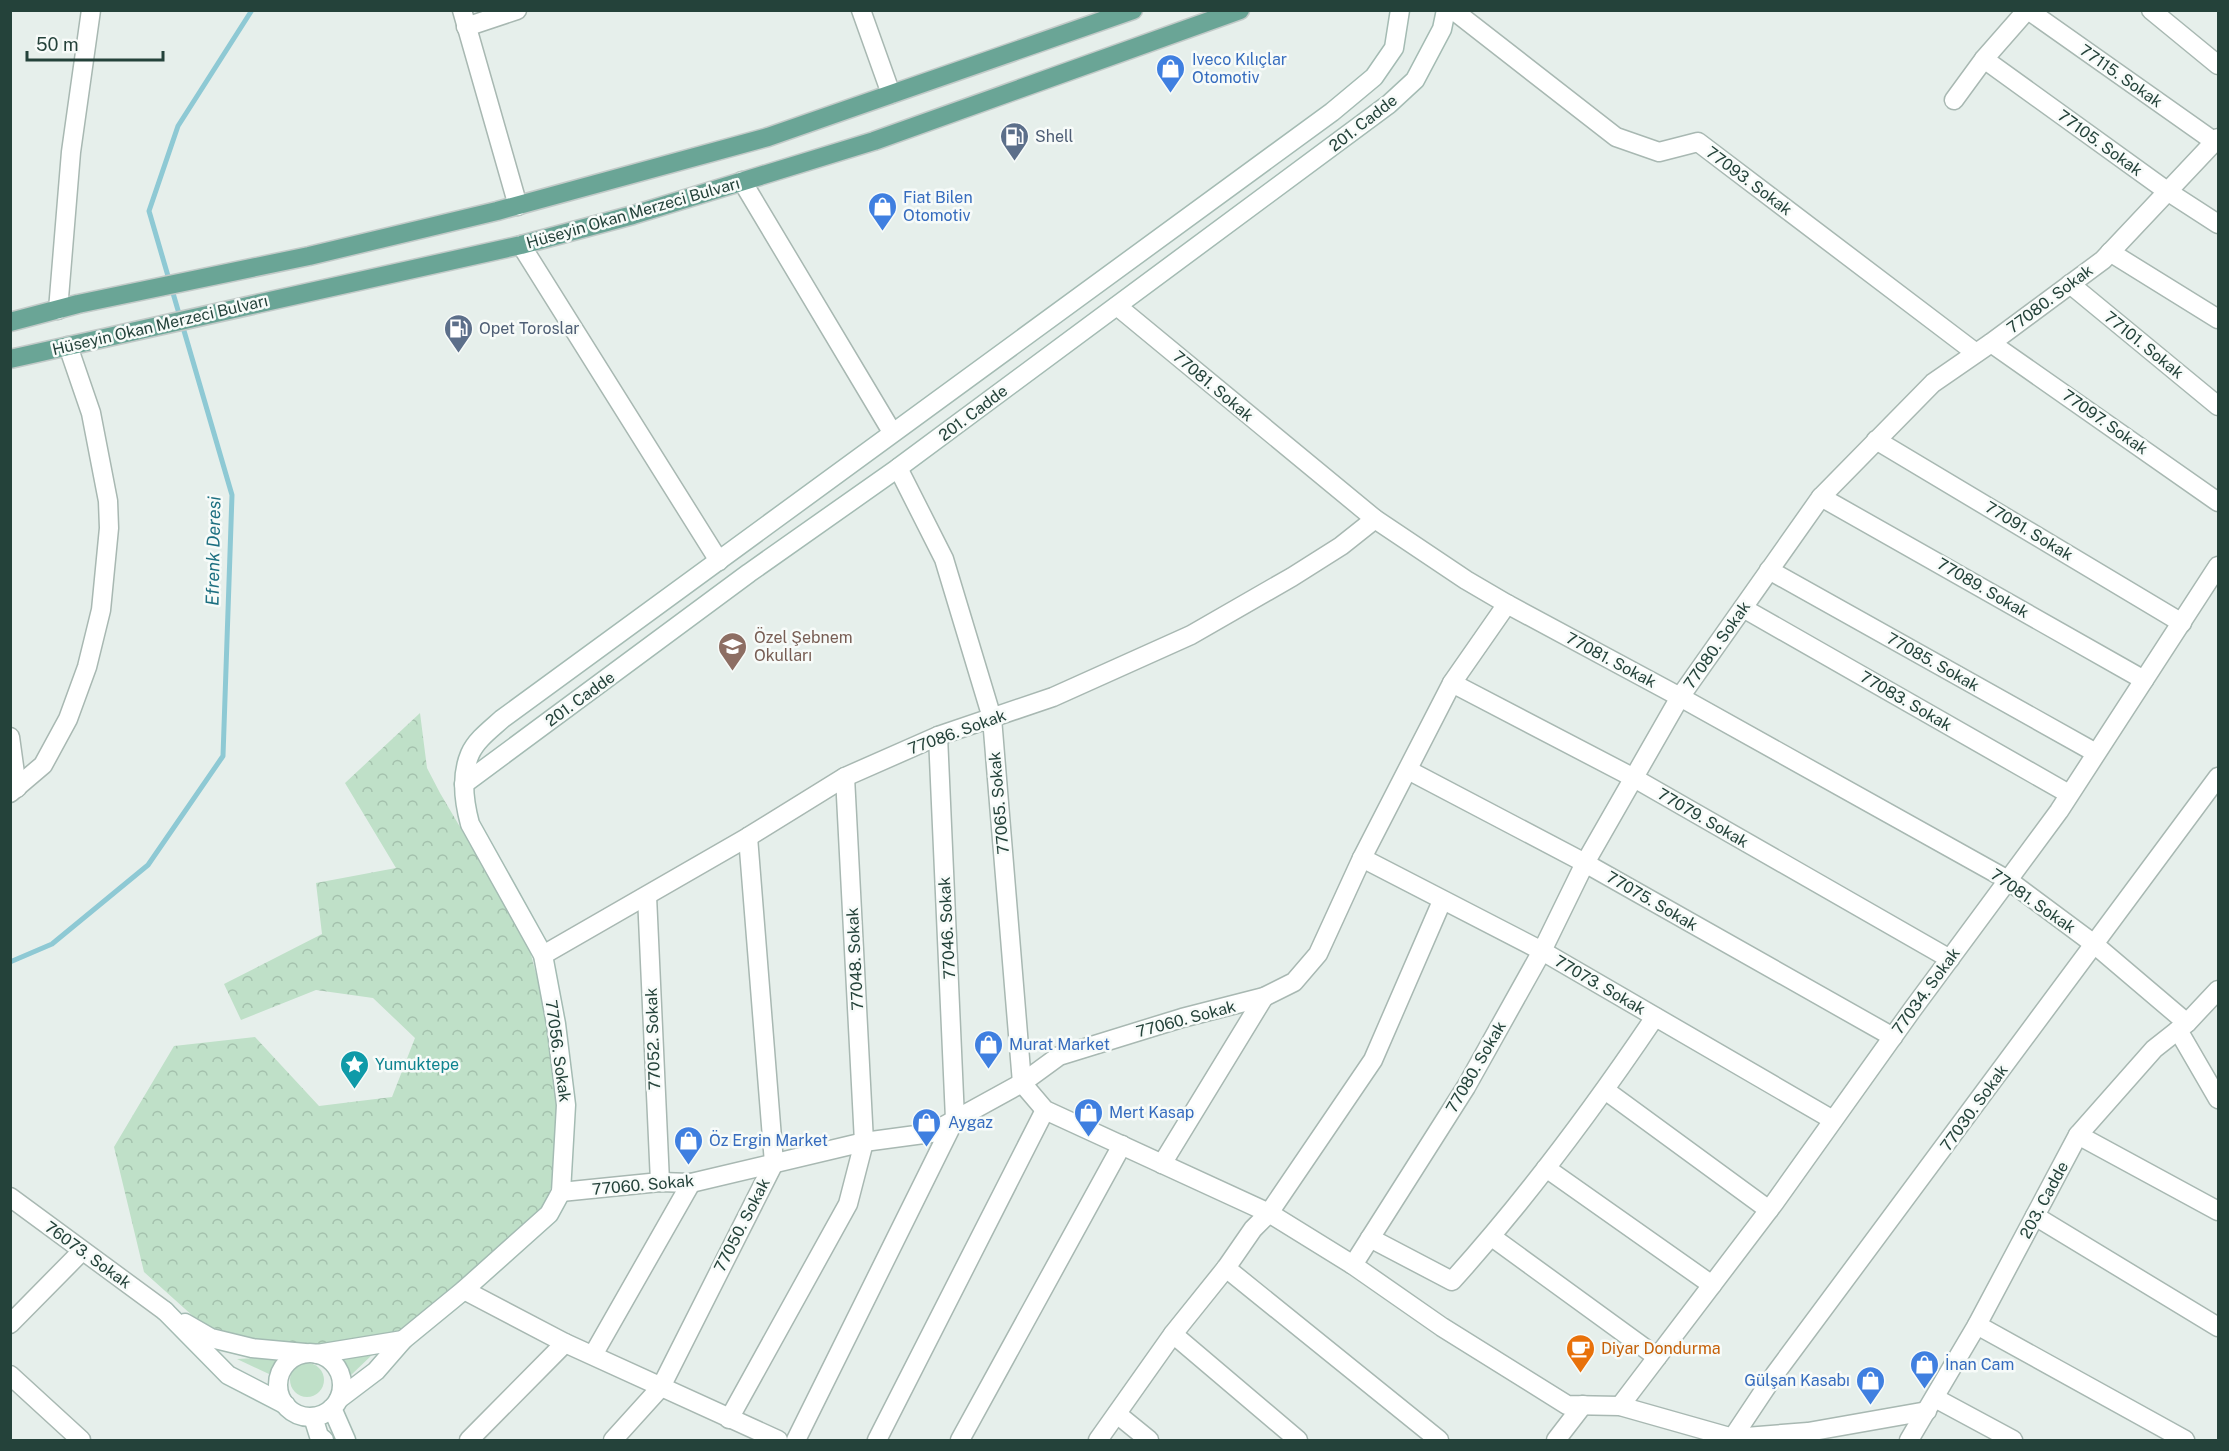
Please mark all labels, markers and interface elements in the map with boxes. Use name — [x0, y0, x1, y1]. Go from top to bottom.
scale bar — [27, 24, 164, 62]
text: 50 m — [36, 34, 79, 55]
street label: 77115. Sokak — [2076, 40, 2166, 112]
place label: Iveco Kılıçlar Otomotiv — [1192, 50, 1287, 87]
shop icon: Iveco Kılıçlar Otomotiv — [1155, 52, 1187, 94]
street label: 201. Cadde — [1325, 91, 1401, 155]
street label: 77105. Sokak — [2054, 106, 2146, 180]
fuel station icon: Shell — [998, 120, 1030, 162]
place label: Shell — [1035, 127, 1074, 146]
street label: 77093. Sokak — [1702, 143, 1796, 219]
street label: Hüseyin Okan Merzeci Bulvarı — [524, 173, 742, 253]
place label: Fiat Bilen Otomotiv — [903, 188, 973, 225]
shop icon: Fiat Bilen Otomotiv — [866, 190, 898, 232]
street label: 77080. Sokak — [2003, 261, 2097, 337]
street label: Hüseyin Okan Merzeci Bulvarı — [50, 291, 270, 359]
street label: 77101. Sokak — [2101, 307, 2187, 383]
fuel station icon: Opet Toroslar — [442, 312, 474, 354]
place label: Opet Toroslar — [479, 319, 580, 338]
street label: 77081. Sokak — [1169, 347, 1257, 425]
street label: 201. Cadde — [935, 381, 1011, 445]
street label: 77097. Sokak — [2059, 386, 2151, 458]
water label: Efrenk Deresi — [202, 495, 224, 606]
street label: 77091. Sokak — [1982, 497, 2076, 565]
street label: 77089. Sokak — [1934, 554, 2032, 622]
street label: 77080. Sokak — [1680, 598, 1754, 692]
place label: Özel Şebnem Okulları — [754, 627, 853, 665]
street label: 77081. Sokak — [1563, 628, 1659, 692]
street label: 77085. Sokak — [1883, 629, 1983, 695]
school or university icon: Özel Şebnem Okulları — [717, 630, 749, 672]
street label: 201. Cadde — [542, 667, 618, 731]
street label: 77083. Sokak — [1857, 667, 1955, 735]
street label: 77086. Sokak — [905, 705, 1009, 759]
street label: 77065. Sokak — [985, 751, 1013, 855]
street label: 77079. Sokak — [1654, 784, 1752, 852]
street label: 77081. Sokak — [1987, 865, 2079, 937]
street label: 77075. Sokak — [1603, 867, 1701, 935]
street label: 77046. Sokak — [935, 876, 959, 980]
street label: 77048. Sokak — [843, 907, 867, 1011]
street label: 77034. Sokak — [1888, 944, 1964, 1038]
street label: 77073. Sokak — [1551, 951, 1649, 1019]
street label: 77052. Sokak — [642, 987, 664, 1091]
street label: 77060. Sokak — [1134, 997, 1238, 1041]
street label: 77056. Sokak — [541, 999, 575, 1103]
street label: 77080. Sokak — [1442, 1018, 1510, 1116]
shop icon: Murat Market — [972, 1028, 1004, 1070]
place label: Murat Market — [1009, 1035, 1110, 1054]
place icon: Yumuktepe — [338, 1048, 370, 1090]
place label: Yumuktepe — [375, 1055, 459, 1074]
street label: 77030. Sokak — [1936, 1061, 2012, 1155]
shop icon: Mert Kasap — [1072, 1096, 1104, 1138]
place label: Mert Kasap — [1109, 1103, 1194, 1122]
shop icon: Aygaz — [911, 1106, 943, 1148]
place label: Aygaz — [948, 1113, 993, 1132]
shop icon: Öz Ergin Market — [672, 1124, 704, 1166]
place label: Öz Ergin Market — [709, 1130, 828, 1150]
street label: 203. Cadde — [2016, 1158, 2072, 1242]
street label: 77060. Sokak — [591, 1171, 695, 1199]
street label: 77050. Sokak — [710, 1175, 774, 1275]
street label: 76073. Sokak — [41, 1217, 135, 1293]
cafe icon: Diyar Dondurma — [1564, 1332, 1596, 1374]
place label: Diyar Dondurma — [1601, 1339, 1721, 1358]
shop icon: İnan Cam — [1908, 1348, 1940, 1390]
place label: İnan Cam — [1945, 1354, 2014, 1374]
shop icon: Gülşan Kasabı — [1855, 1364, 1887, 1406]
place label: Gülşan Kasabı — [1744, 1371, 1850, 1390]

